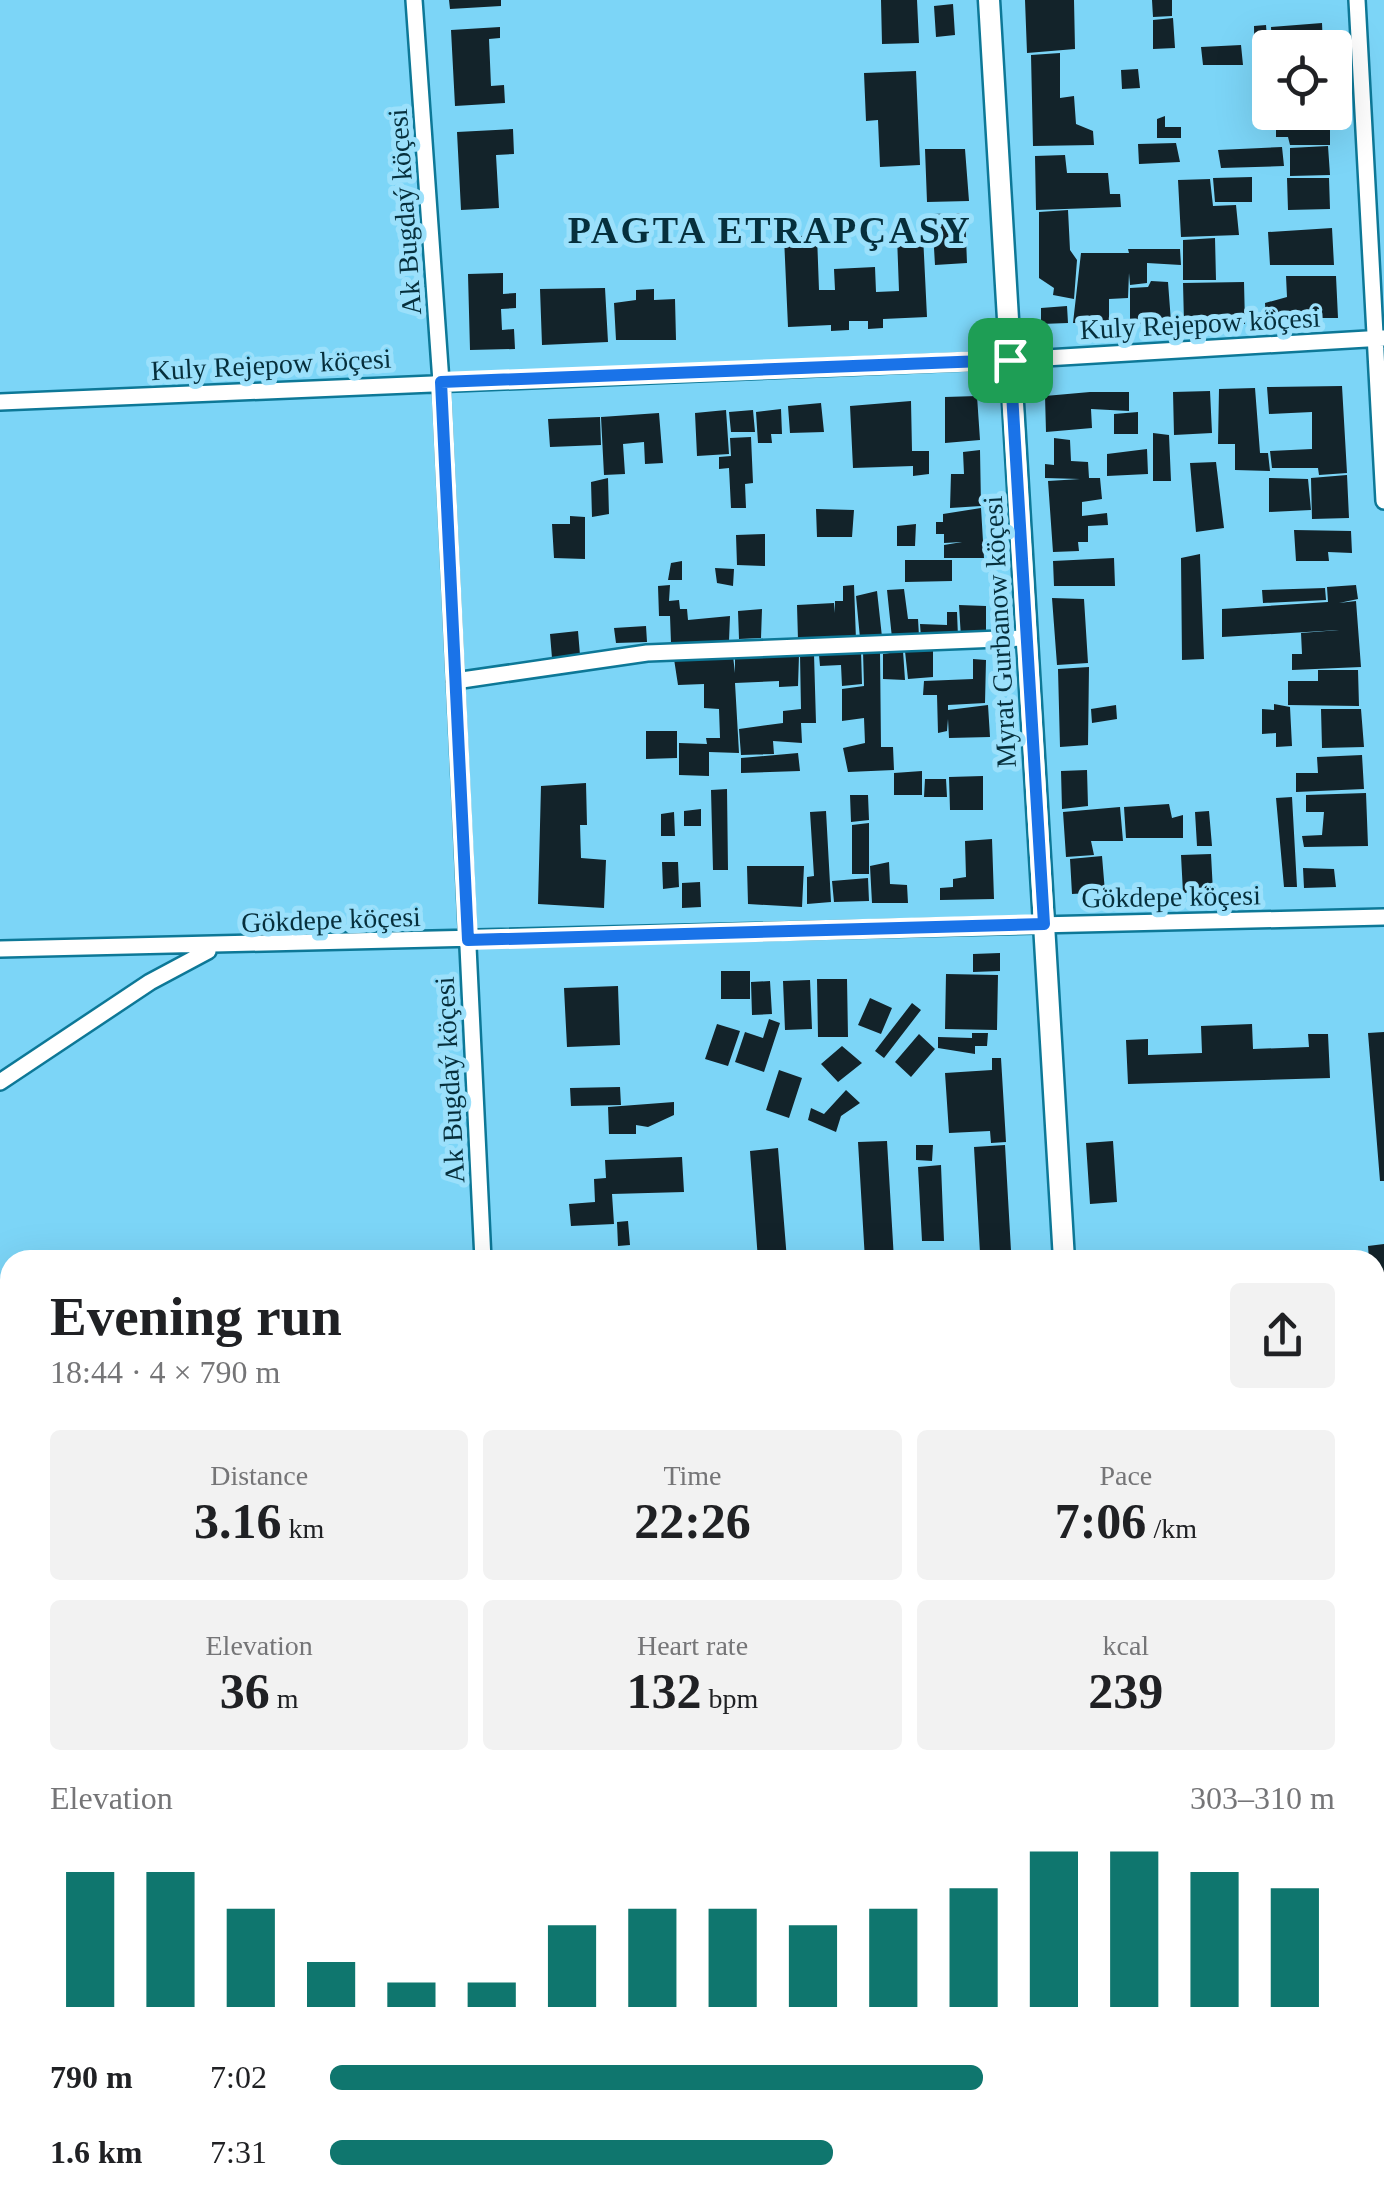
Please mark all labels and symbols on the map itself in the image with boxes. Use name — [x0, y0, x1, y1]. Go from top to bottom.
street label: Ak Bugdaý köçesi — [382, 107, 427, 316]
district label: PAGTA ETRAPÇASY — [568, 209, 972, 251]
street label: Kuly Rejepow köçesi — [1079, 302, 1321, 345]
pin — [968, 318, 1053, 403]
street label: Kuly Rejepow köçesi — [150, 343, 392, 386]
street label: Myrat Gurbanow köçesi — [977, 495, 1022, 769]
street label: Gökdepe köçesi — [1081, 879, 1261, 914]
street label: Gökdepe köçesi — [241, 901, 422, 938]
street label: Ak Bugdaý köçesi — [429, 976, 470, 1184]

